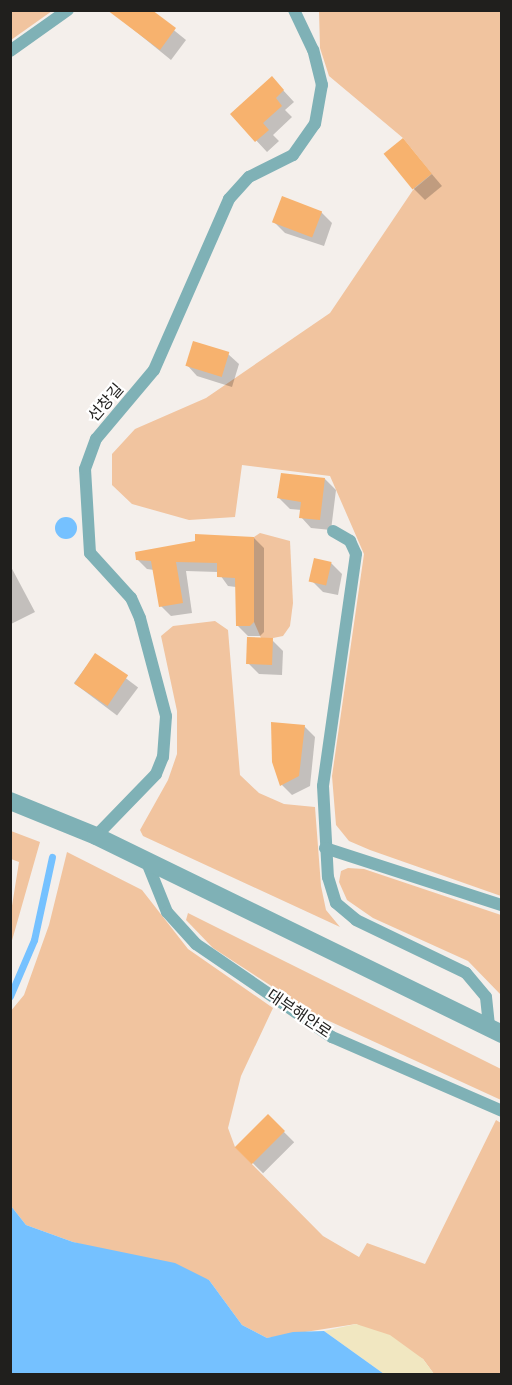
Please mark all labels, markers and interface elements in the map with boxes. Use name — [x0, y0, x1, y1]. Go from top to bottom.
street label: 선창길 — [84, 380, 128, 426]
street label: 대부해안로 — [263, 985, 335, 1043]

